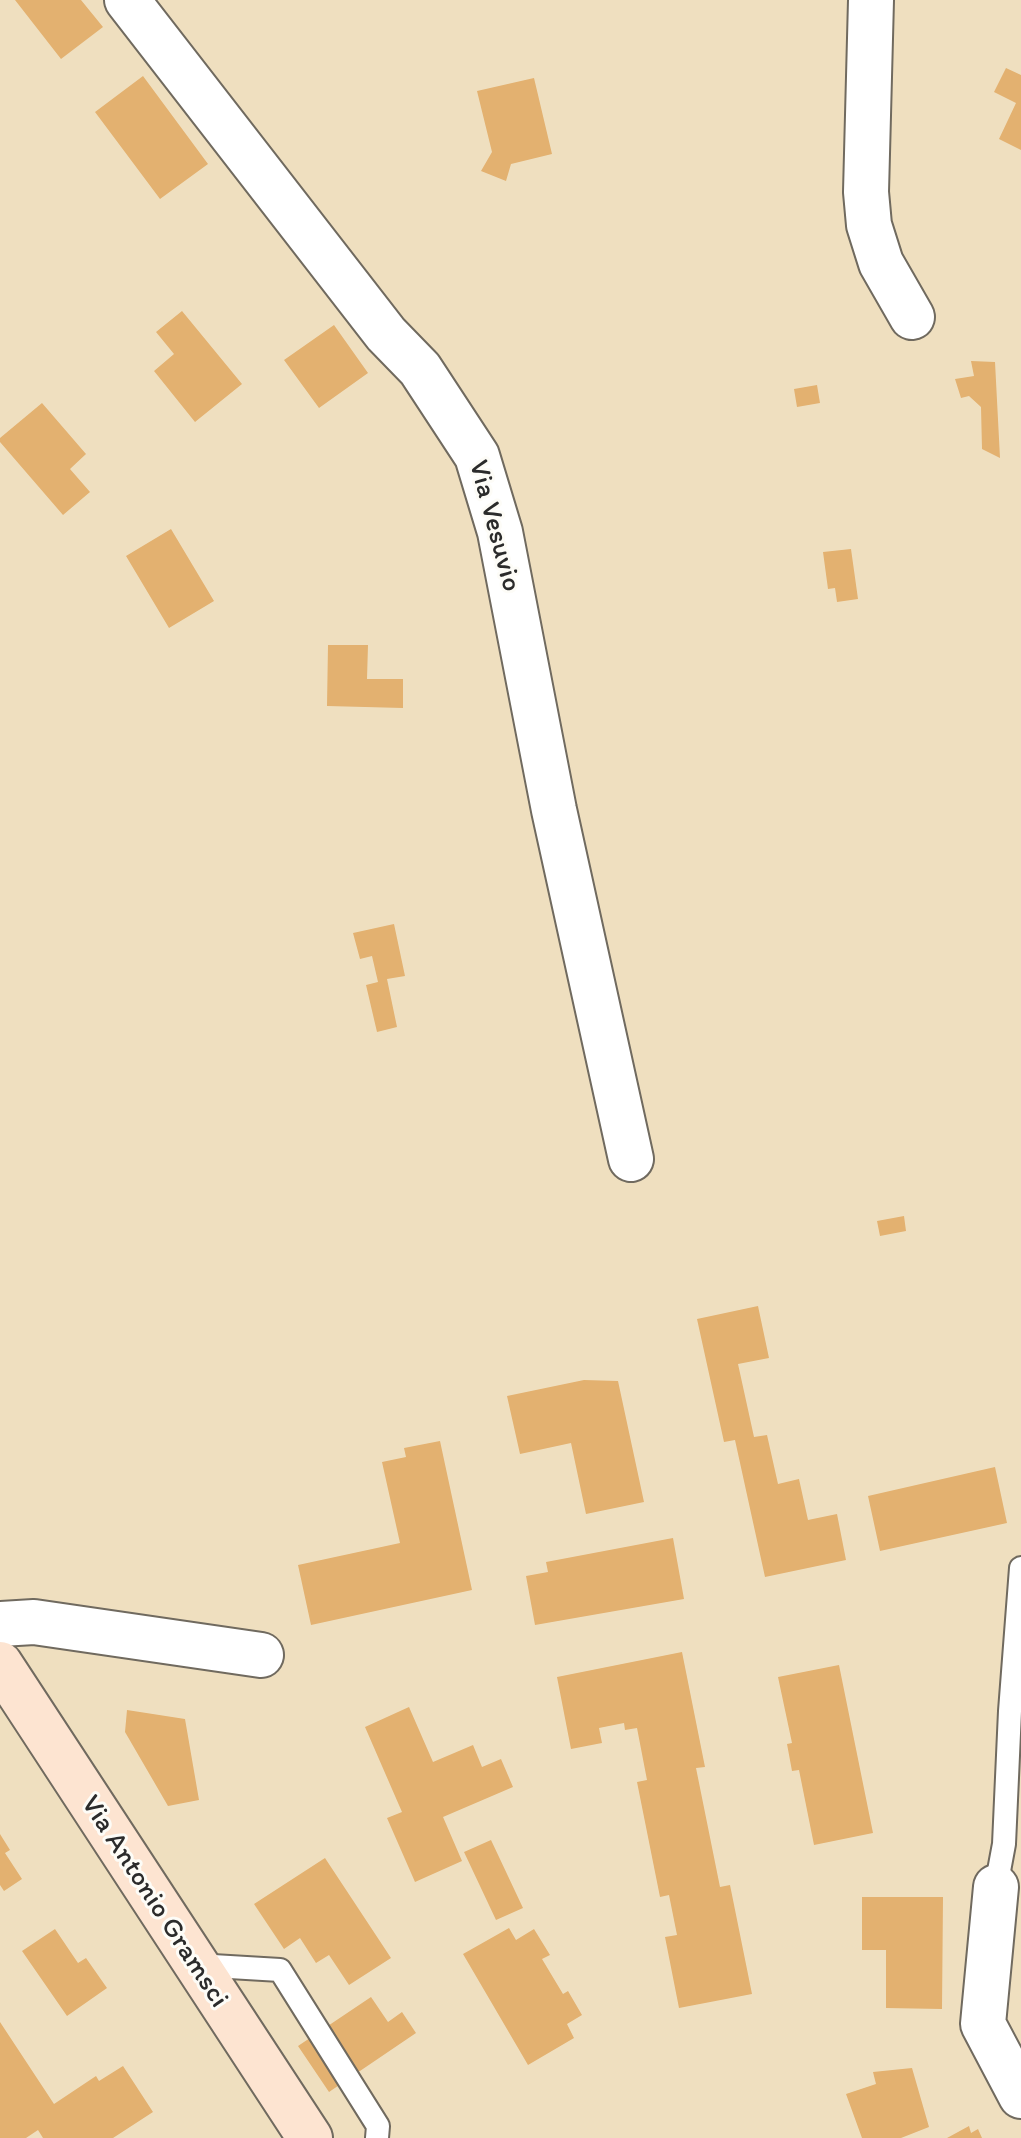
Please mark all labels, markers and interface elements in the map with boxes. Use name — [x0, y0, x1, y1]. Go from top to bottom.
street label: Via Vesuvio — [460, 457, 528, 595]
street label: Via Antonio Gramsci — [73, 1790, 235, 2014]

